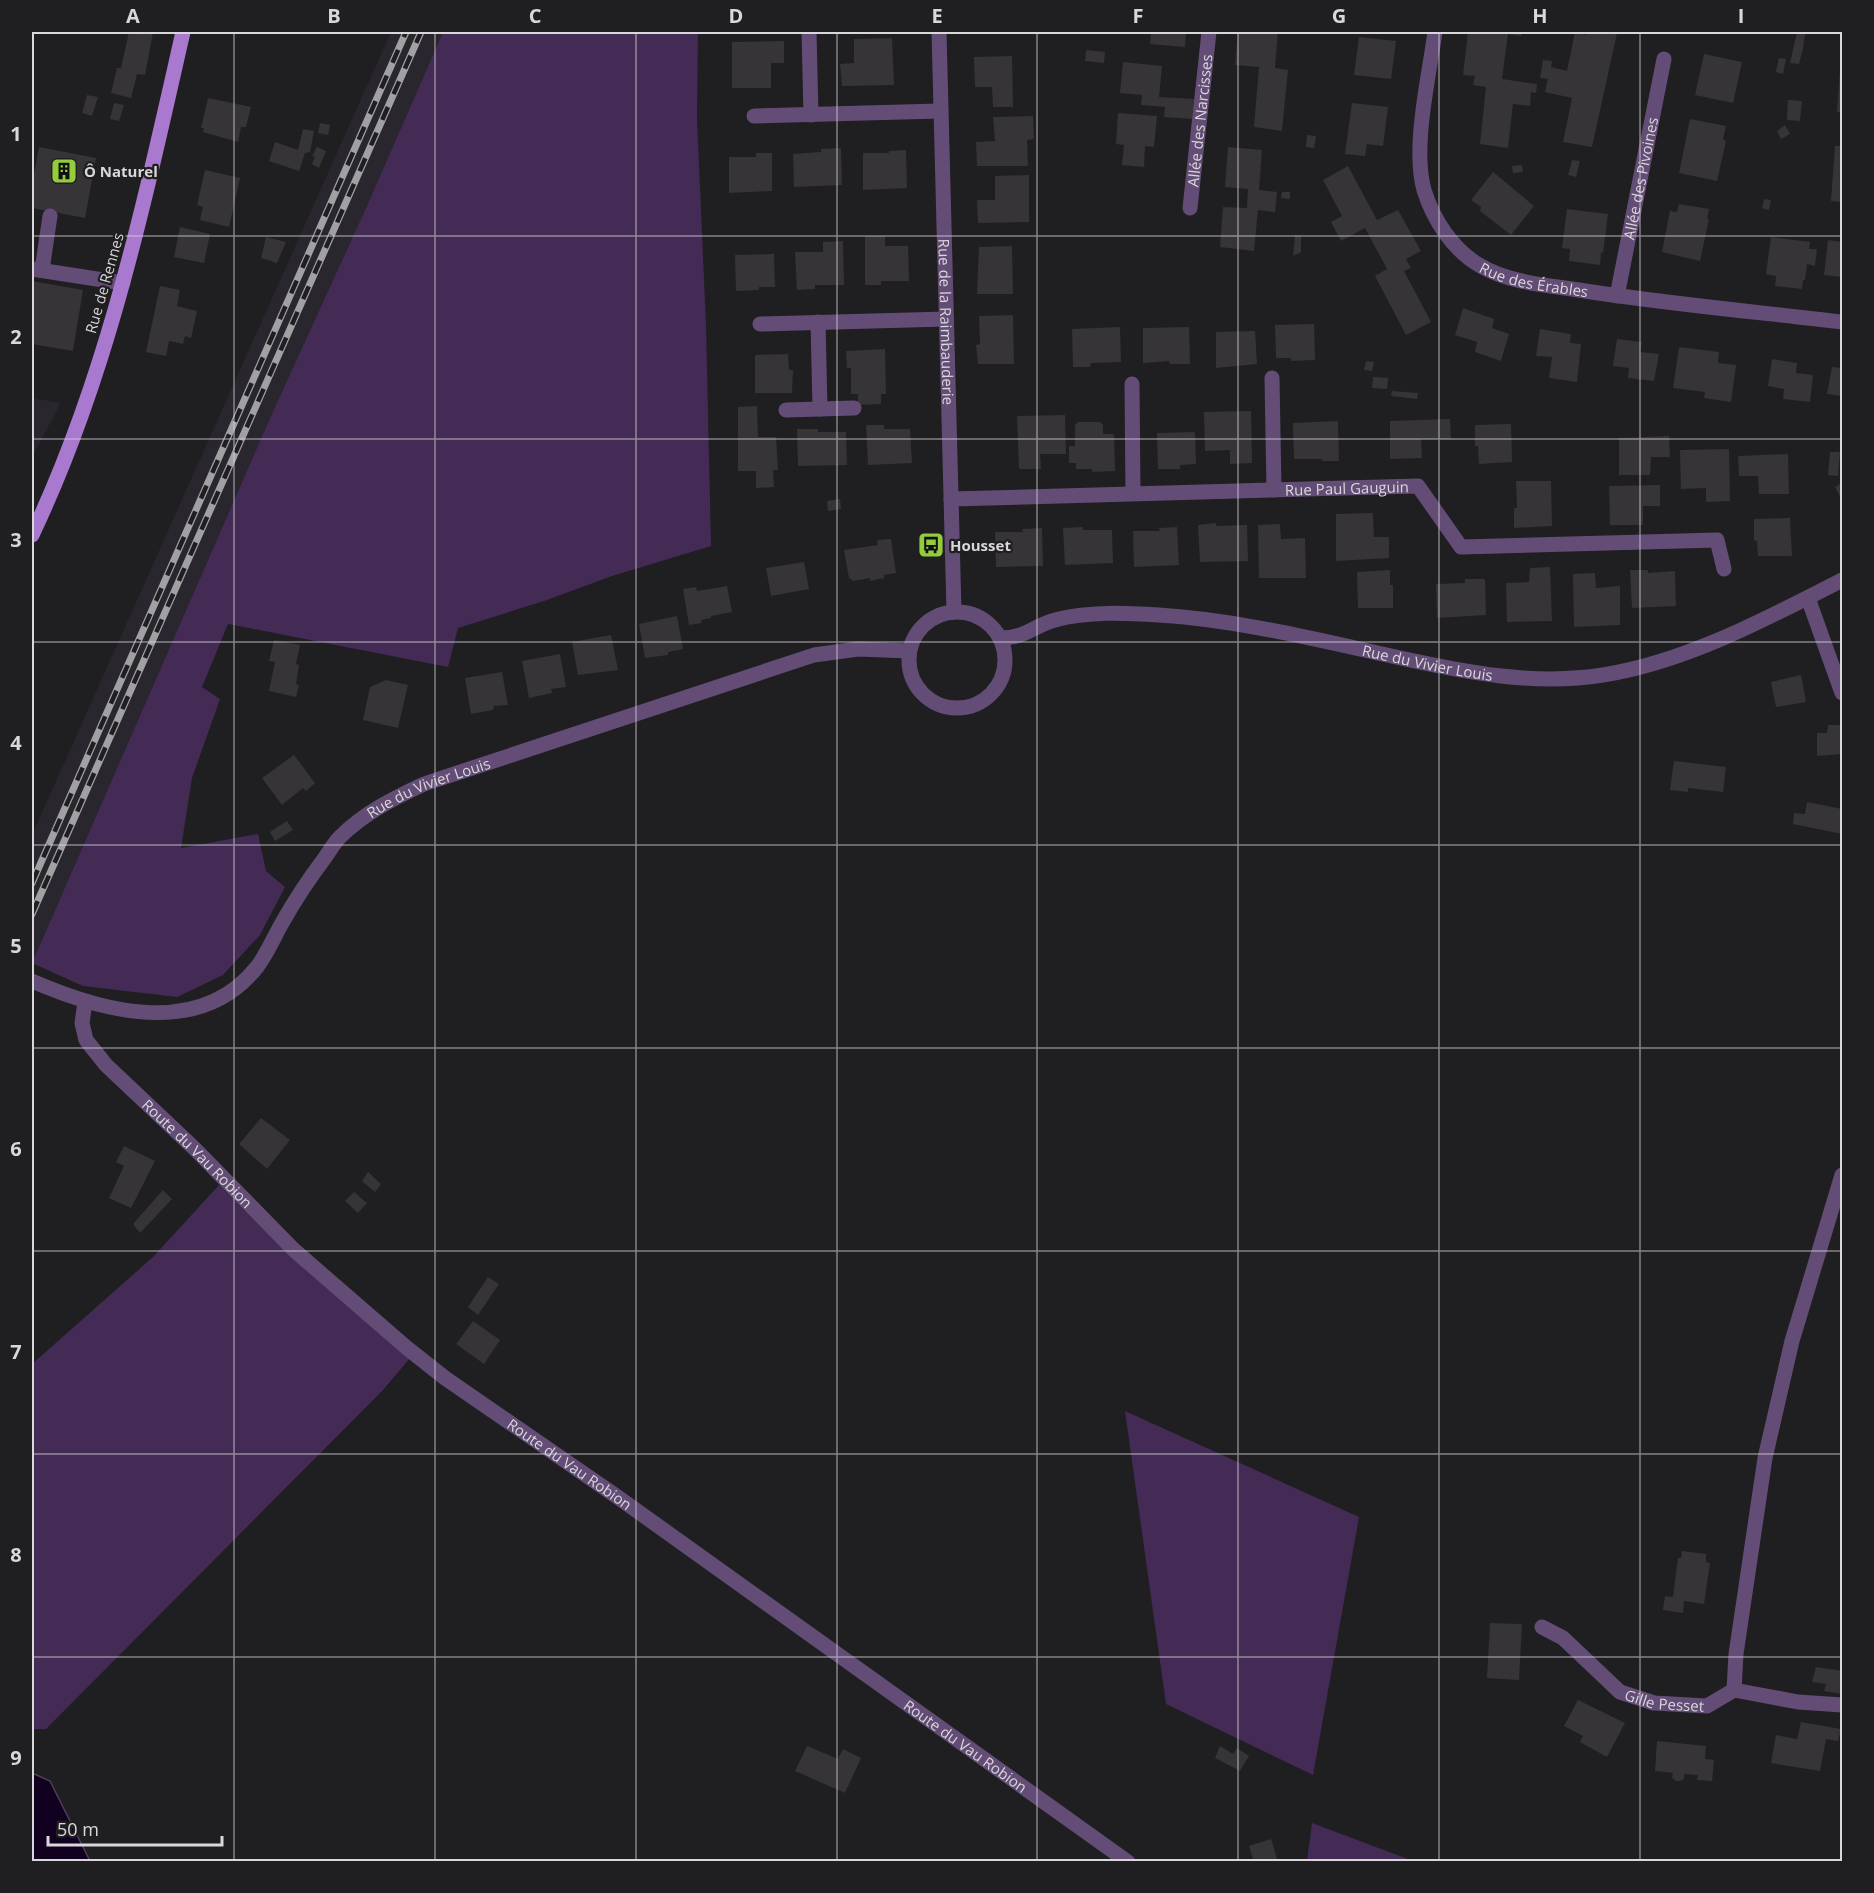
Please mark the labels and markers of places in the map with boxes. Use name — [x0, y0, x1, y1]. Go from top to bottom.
building icon: Ô Naturel — [49, 156, 79, 186]
place label: Ô Naturel — [84, 161, 158, 181]
bus stop icon: Housset — [916, 530, 946, 560]
place label: Housset — [950, 535, 1011, 555]

